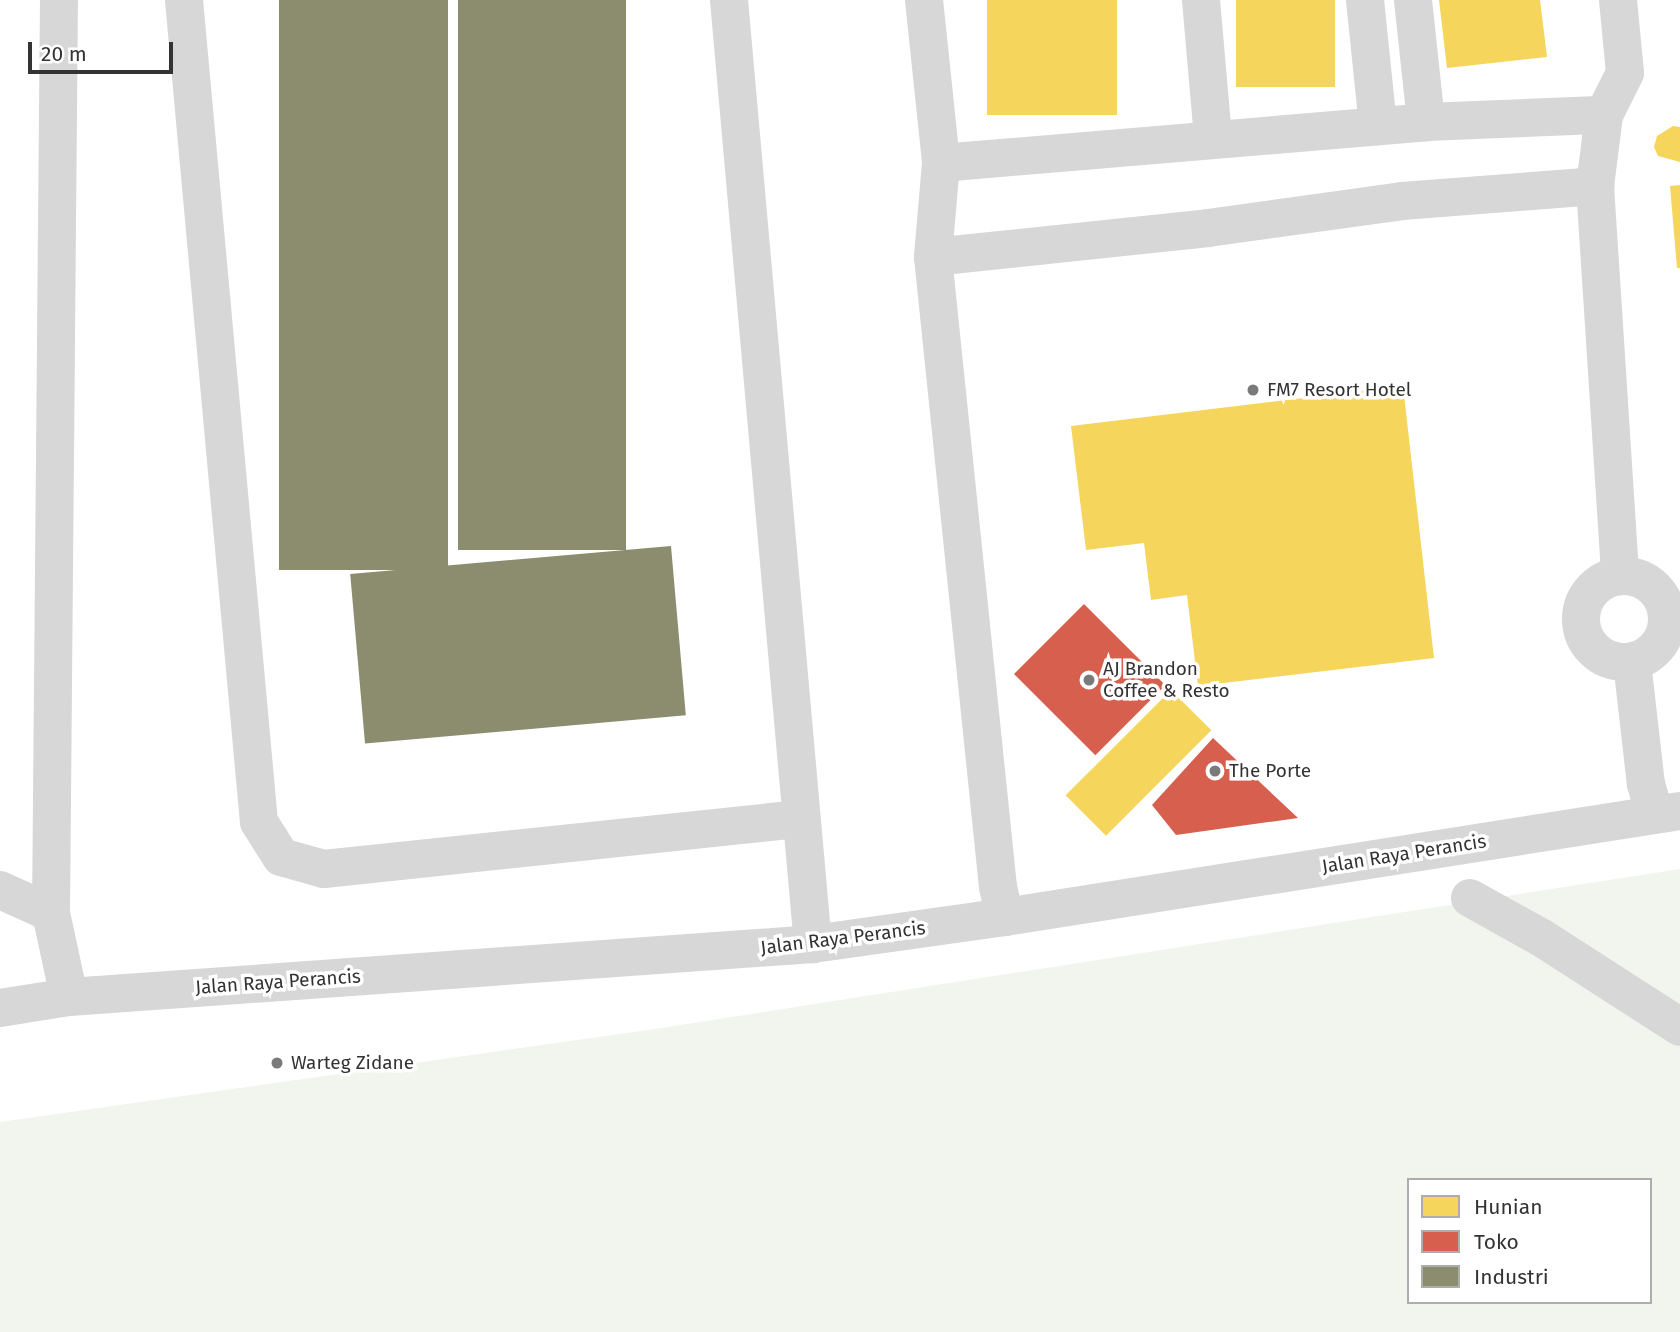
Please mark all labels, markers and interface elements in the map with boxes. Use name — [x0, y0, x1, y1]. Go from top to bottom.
scale bar — [32, 28, 177, 72]
text: 20 m — [41, 41, 87, 67]
place label: FM7 Resort Hotel — [1267, 379, 1411, 401]
marker: FM7 Resort Hotel — [1245, 382, 1261, 398]
place label: AJ Brandon Coffee & Resto — [1103, 658, 1230, 702]
marker: AJ Brandon Coffee & Resto — [1081, 672, 1097, 688]
place label: The Porte — [1229, 760, 1311, 782]
marker: The Porte — [1207, 763, 1223, 779]
street label: Jalan Raya Perancis — [1320, 830, 1488, 878]
street label: Jalan Raya Perancis — [759, 917, 927, 959]
street label: Jalan Raya Perancis — [194, 965, 362, 999]
place label: Warteg Zidane — [291, 1052, 414, 1074]
marker: Warteg Zidane — [269, 1055, 285, 1071]
legend — [1407, 1178, 1652, 1304]
text: Hunian — [1474, 1194, 1542, 1220]
text: Toko — [1474, 1229, 1519, 1255]
text: Industri — [1474, 1264, 1549, 1290]

